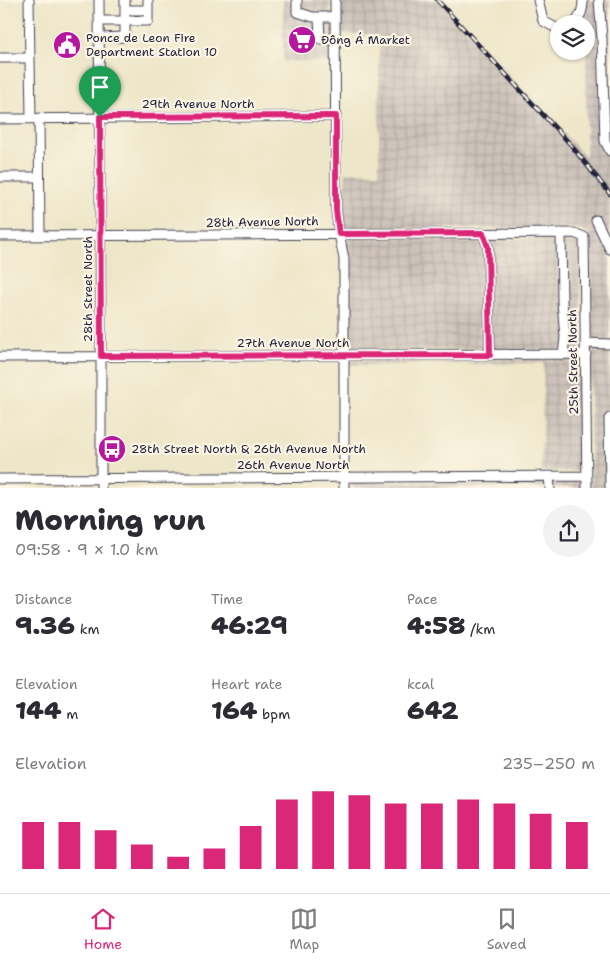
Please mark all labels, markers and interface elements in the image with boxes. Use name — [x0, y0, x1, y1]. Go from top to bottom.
map controls — [550, 15, 595, 60]
button: layers — [550, 15, 595, 60]
supermarket icon: Đông Á Market — [287, 25, 317, 55]
public building icon: Ponce de Leon Fire Department Station 10 — [52, 30, 82, 60]
place label: Ponce de Leon Fire Department Station 10 — [86, 30, 217, 60]
place label: Đông Á Market — [321, 32, 410, 48]
pin — [79, 66, 121, 117]
icon: arrive — [86, 73, 114, 101]
street label: 29th Avenue North — [141, 96, 255, 112]
street label: 28th Avenue North — [205, 213, 319, 231]
street label: 28th Street North — [80, 236, 96, 342]
street label: 25th Street North — [564, 309, 582, 415]
street label: 27th Avenue North — [237, 335, 349, 351]
bus stop icon: 28th Street North & 26th Avenue North — [97, 434, 127, 464]
place label: 28th Street North & 26th Avenue North — [131, 441, 366, 457]
street label: 26th Avenue North — [236, 457, 350, 473]
text: Morning run — [15, 501, 205, 539]
button: share — [543, 505, 595, 557]
text: 09:58 · 9 × 1.0 km — [15, 539, 158, 560]
text: Distance — [15, 590, 72, 608]
text: Time — [211, 590, 243, 608]
text: Pace — [407, 590, 438, 608]
text: 9.36 — [15, 608, 75, 642]
text: 46:29 — [211, 608, 288, 642]
text: 4:58 — [407, 608, 465, 642]
text: km — [75, 620, 100, 638]
text: /km — [465, 620, 495, 638]
text: Elevation — [15, 675, 78, 693]
text: Heart rate — [211, 675, 282, 693]
text: kcal — [407, 675, 434, 693]
text: 144 — [15, 693, 62, 727]
text: 164 — [211, 693, 257, 727]
text: 642 — [407, 693, 458, 727]
text: m — [62, 705, 78, 723]
text: bpm — [257, 705, 290, 723]
text: Elevation — [15, 753, 87, 774]
text: 235–250 m — [502, 753, 595, 774]
tab: Home — [84, 905, 122, 953]
tab: Map — [289, 905, 319, 953]
tab: Saved — [487, 905, 526, 953]

